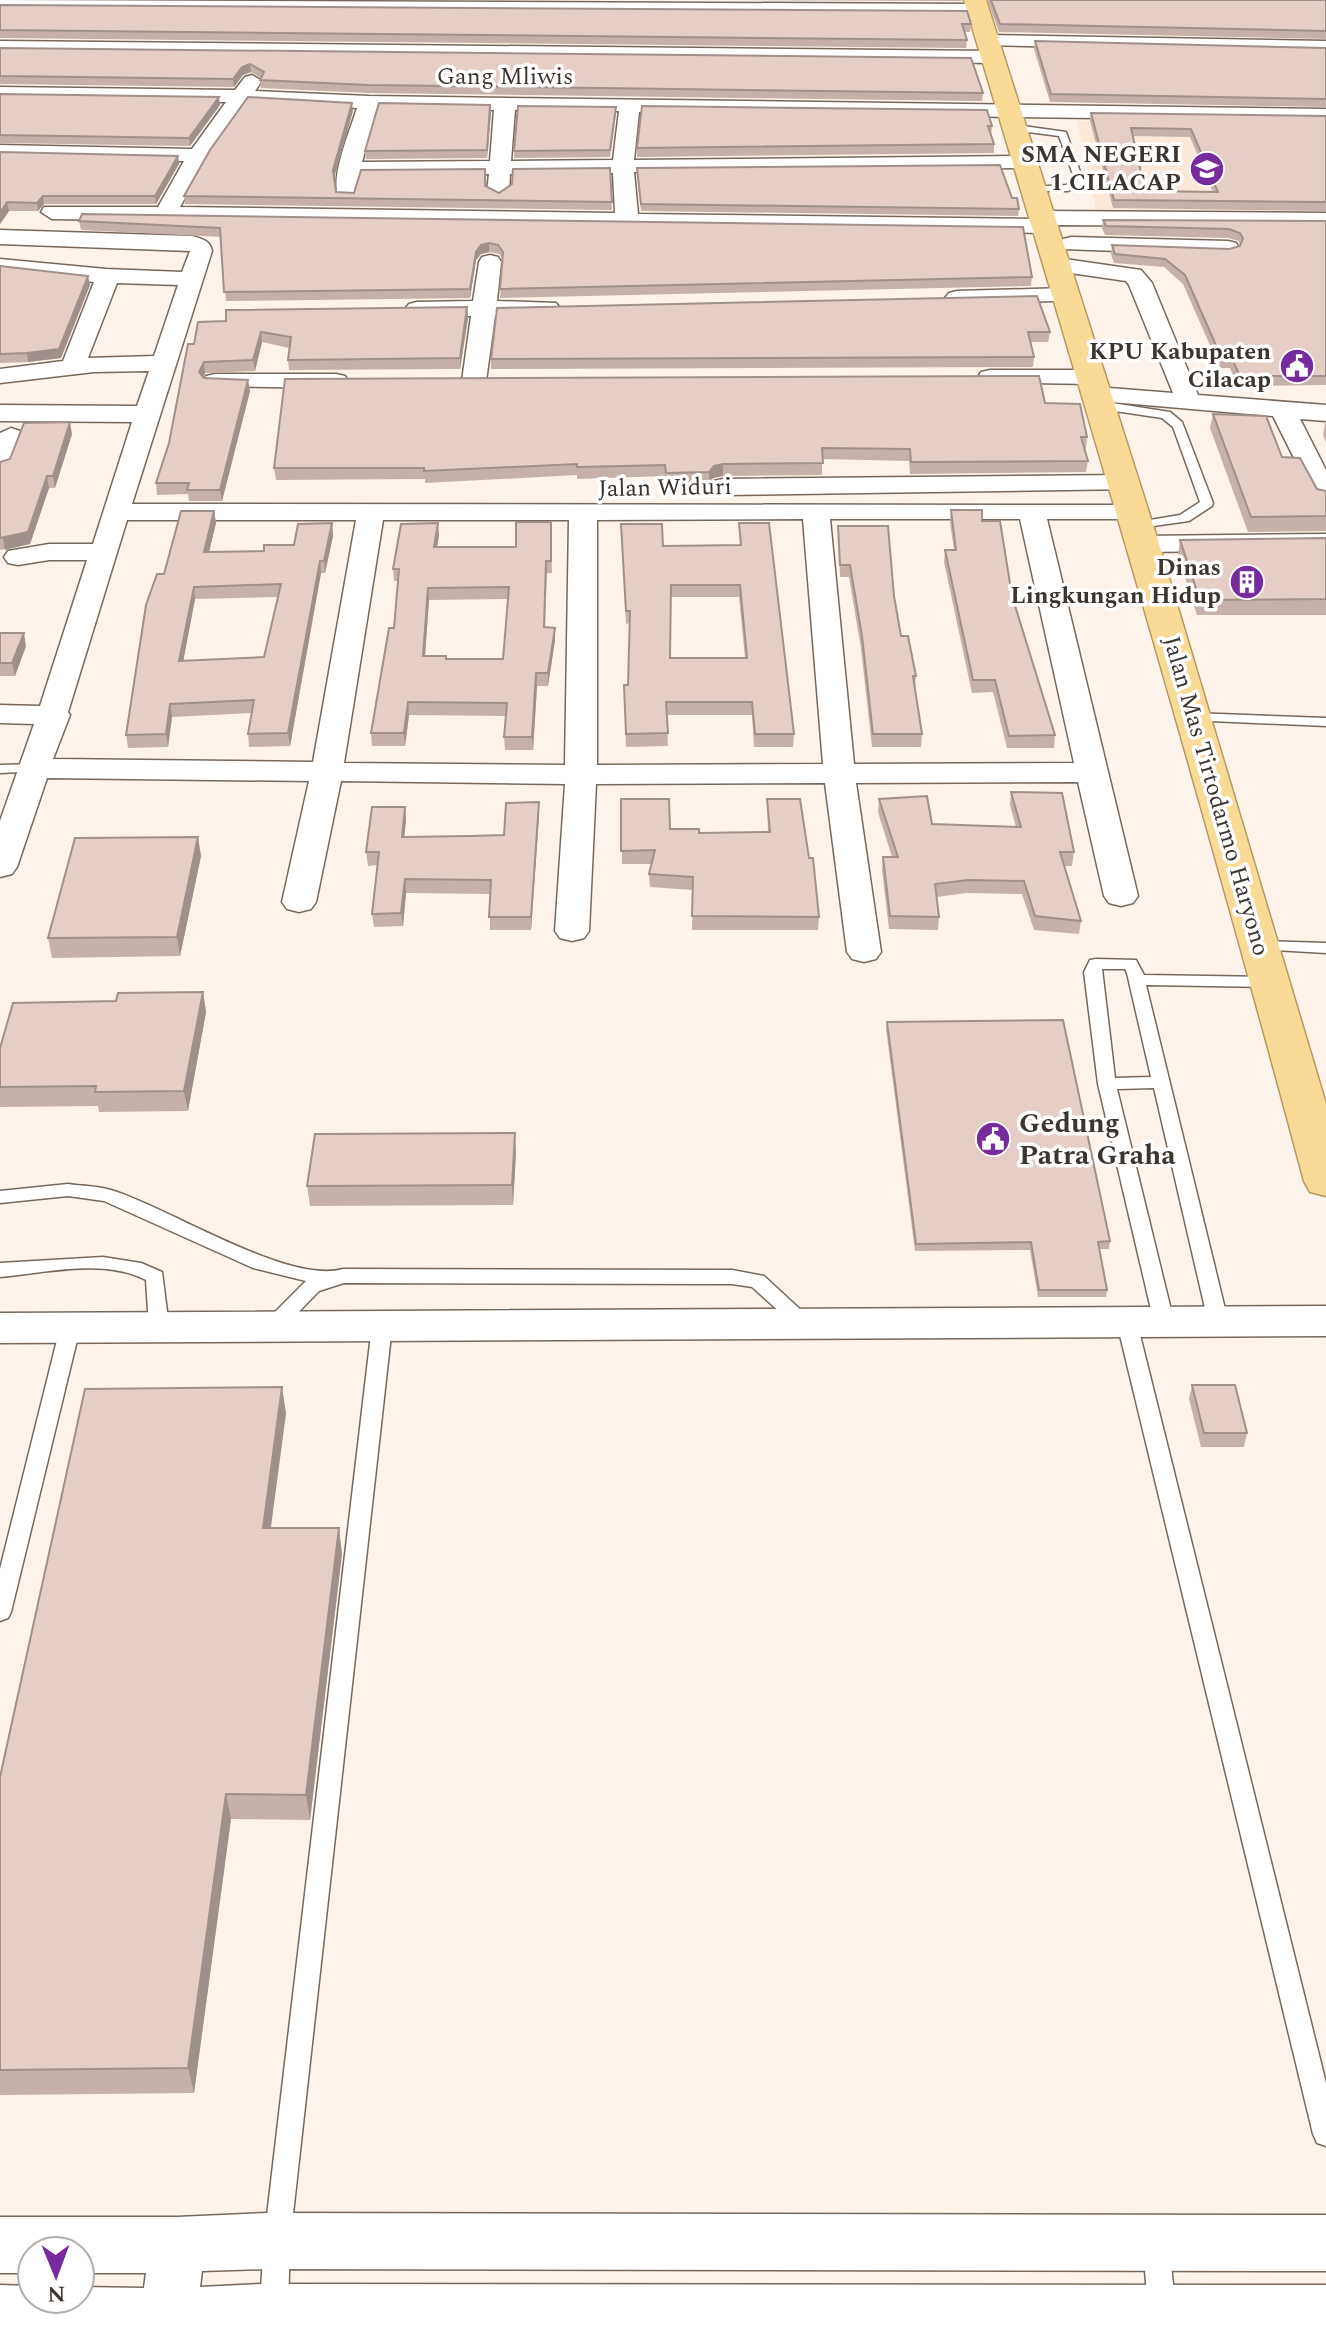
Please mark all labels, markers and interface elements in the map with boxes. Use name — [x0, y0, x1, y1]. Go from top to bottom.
street label: Gang Mliwis — [437, 59, 573, 95]
place label: SMA NEGERI 1 CILACAP — [1021, 137, 1181, 201]
school or university icon: SMA NEGERI 1 CILACAP — [1188, 150, 1226, 188]
place label: KPU Kabupaten Cilacap — [1089, 334, 1271, 398]
public building icon: KPU Kabupaten Cilacap — [1278, 347, 1316, 385]
street label: Jalan Widuri — [598, 469, 732, 507]
place label: Dinas Lingkungan Hidup — [1010, 550, 1221, 614]
building icon: Dinas Lingkungan Hidup — [1228, 563, 1266, 601]
street label: Jalan Mas Tirtodarmo Haryono — [1153, 632, 1279, 960]
place label: Gedung Patra Graha — [1019, 1102, 1176, 1177]
public building icon: Gedung Patra Graha — [974, 1120, 1012, 1158]
north arrow — [16, 2235, 96, 2315]
text: N — [47, 2277, 66, 2310]

